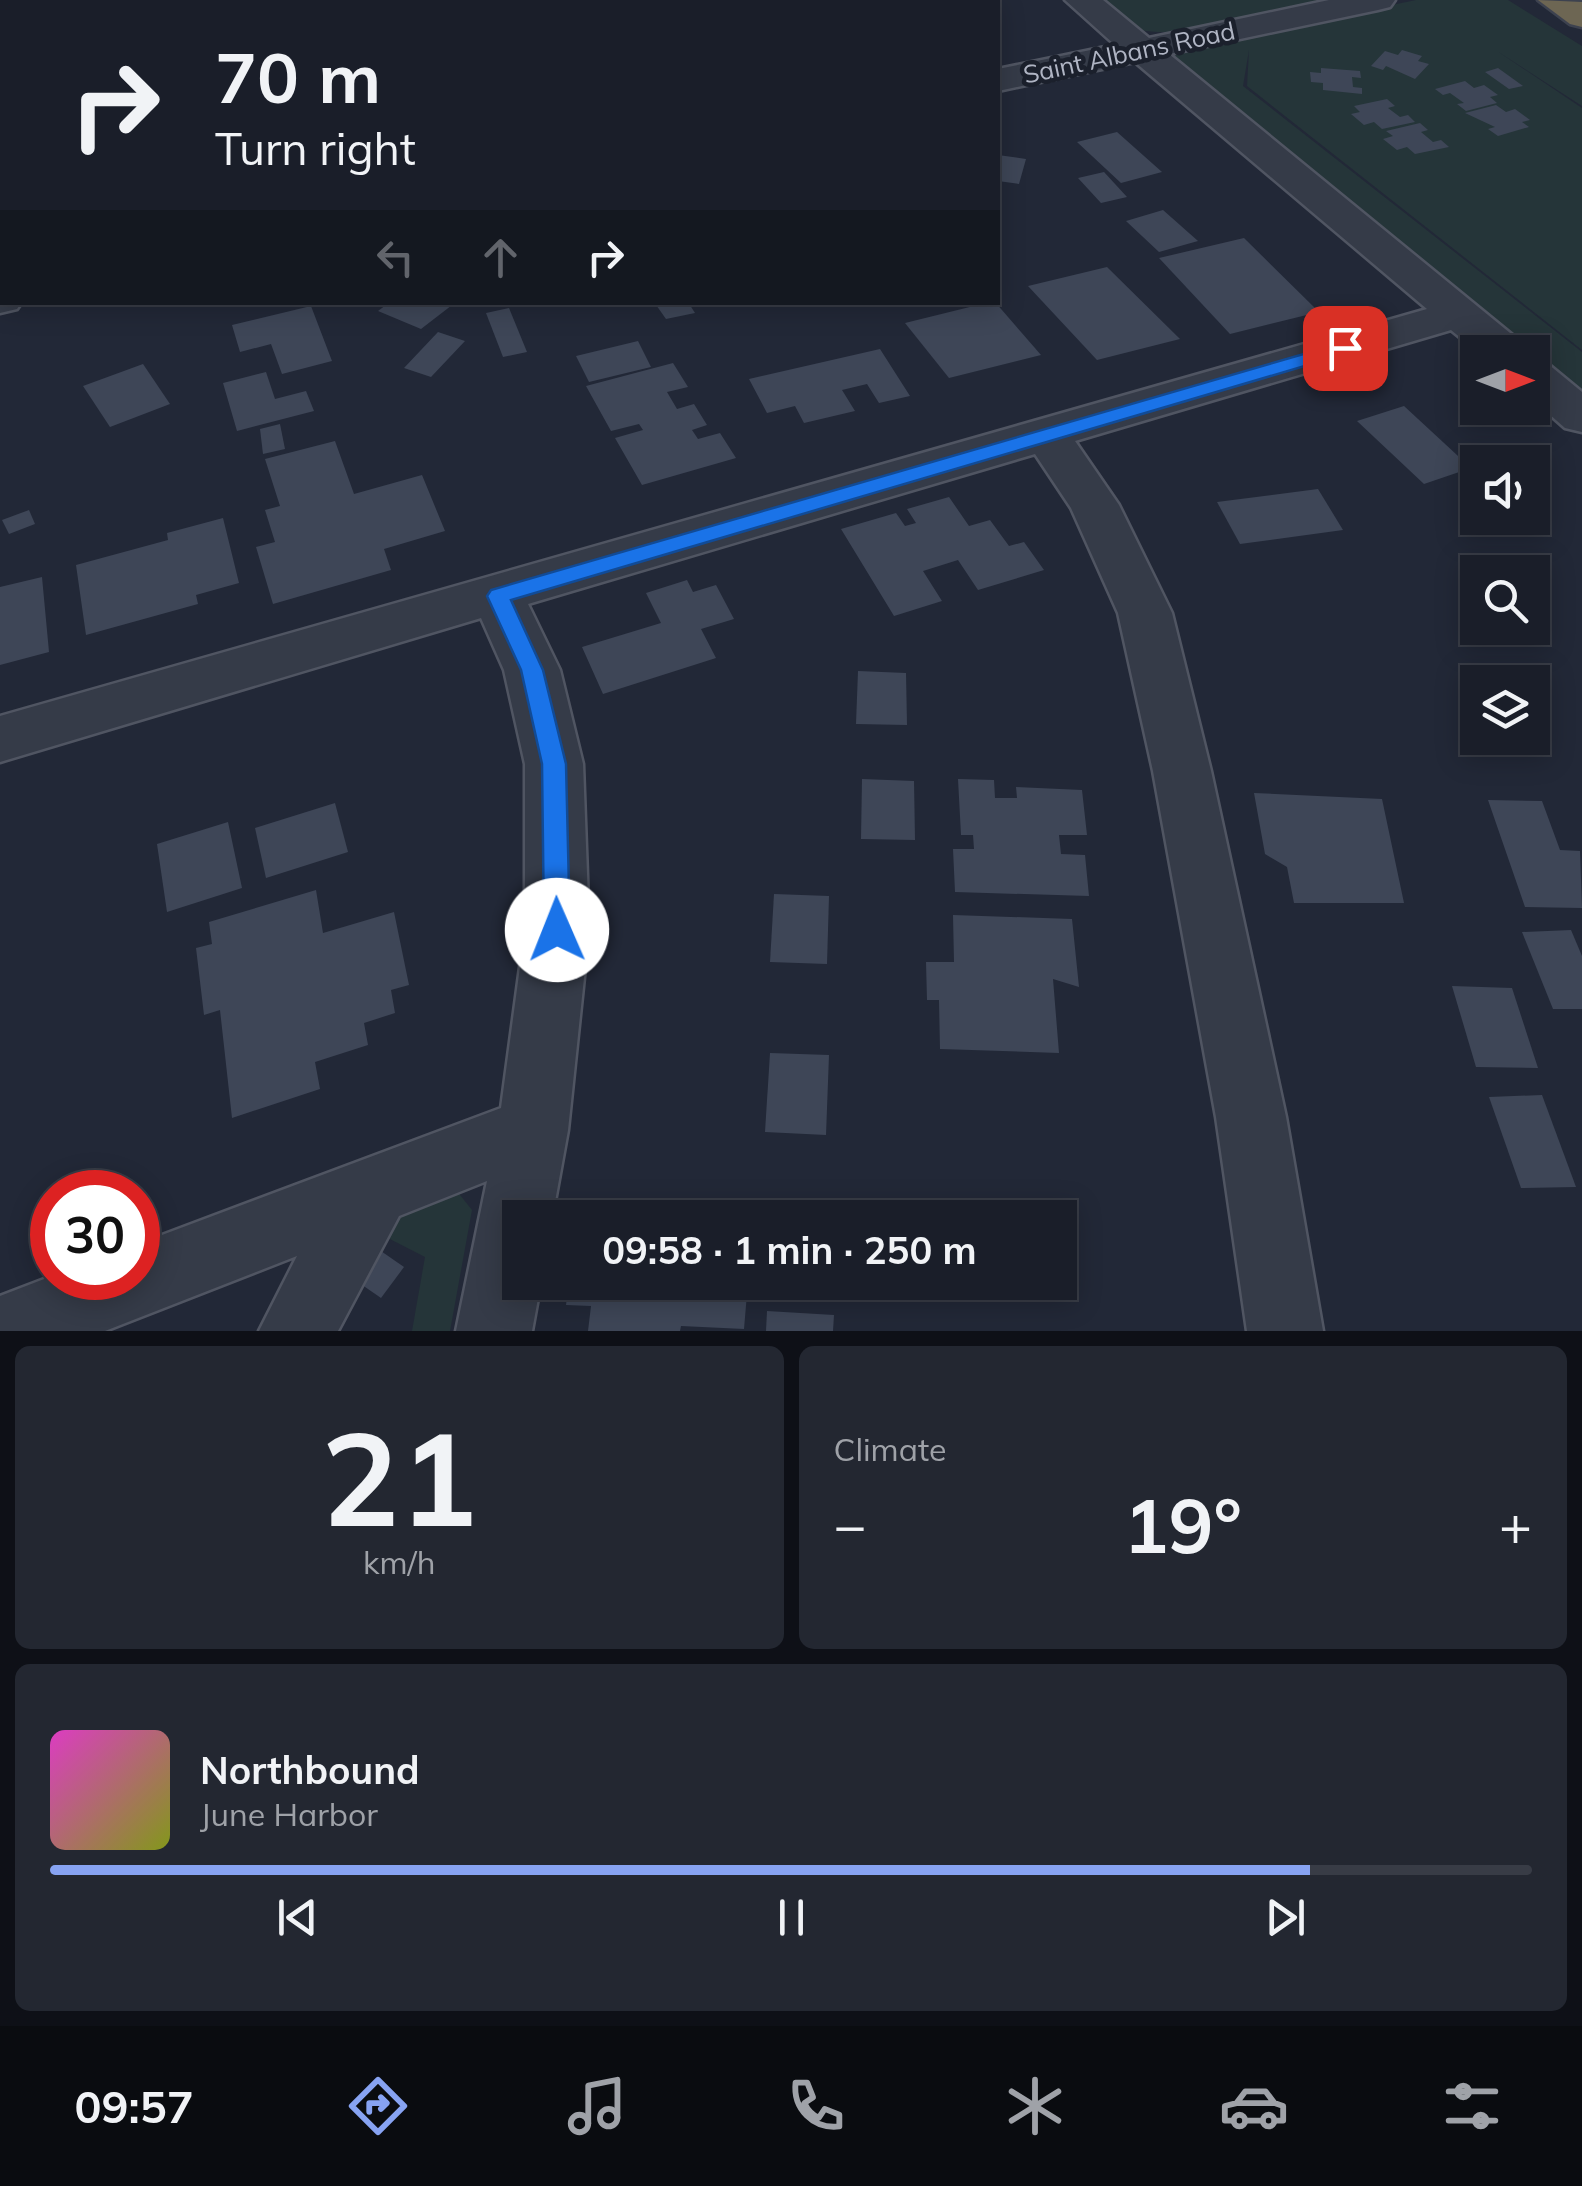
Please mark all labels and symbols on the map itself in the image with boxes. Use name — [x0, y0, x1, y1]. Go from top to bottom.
street label: Saint Albans Road — [1020, 14, 1238, 90]
pin — [1303, 306, 1388, 391]
north arrow — [1460, 335, 1550, 425]
position arrow — [505, 878, 609, 982]
speed limit sign: 30 — [30, 1170, 160, 1300]

